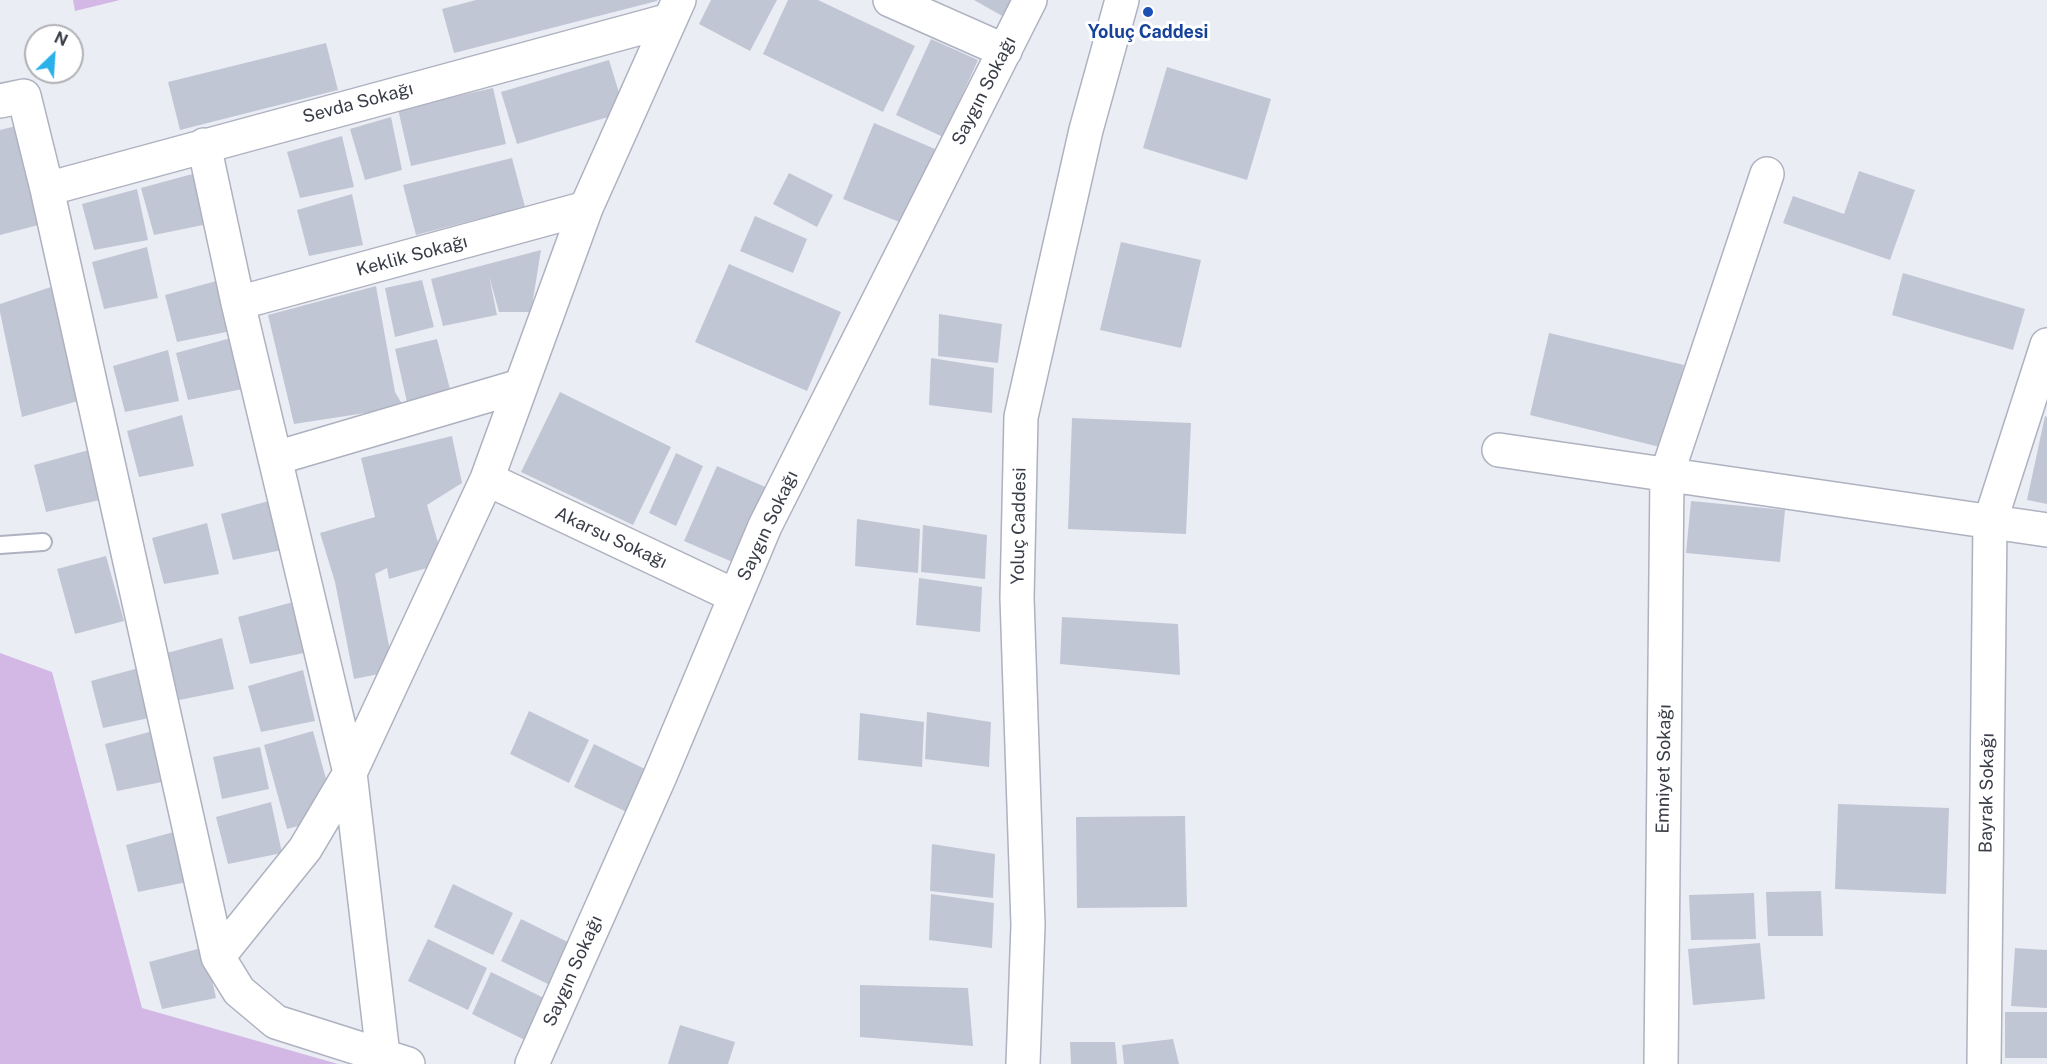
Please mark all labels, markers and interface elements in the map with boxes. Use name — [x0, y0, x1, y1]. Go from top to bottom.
marker: Yoluç Caddesi — [1141, 5, 1155, 19]
place label: Yoluç Caddesi — [1088, 21, 1208, 43]
north arrow — [24, 24, 84, 84]
text: N — [51, 28, 71, 50]
street label: Saygın Sokağı — [947, 33, 1021, 149]
street label: Sevda Sokağı — [300, 78, 416, 128]
street label: Keklik Sokağı — [354, 231, 470, 281]
street label: Saygın Sokağı — [733, 467, 803, 585]
street label: Yoluç Caddesi — [1007, 467, 1031, 585]
street label: Akarsu Sokağı — [552, 503, 670, 573]
street label: Emniyet Sokağı — [1652, 704, 1676, 834]
street label: Bayrak Sokağı — [1975, 733, 1999, 853]
street label: Saygın Sokağı — [539, 912, 607, 1030]

